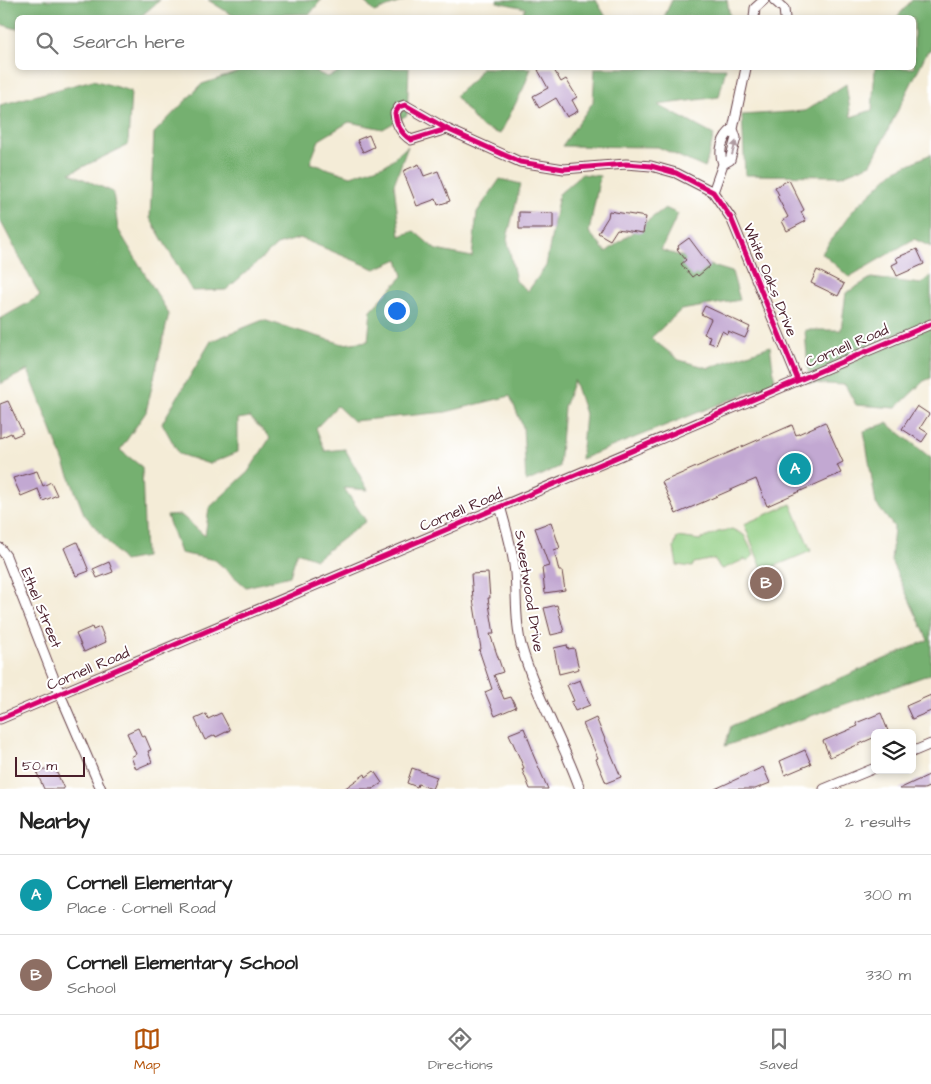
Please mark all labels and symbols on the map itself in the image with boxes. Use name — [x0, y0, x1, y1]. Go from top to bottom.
one-way arrow — [730, 141, 738, 156]
street label: White Oaks Drive — [738, 220, 802, 340]
your location — [384, 298, 410, 324]
street label: Cornell Road — [802, 319, 892, 373]
pin: A — [779, 450, 811, 488]
street label: Cornell Road — [416, 483, 506, 537]
street label: Sweetwood Drive — [509, 529, 549, 653]
pin: B — [750, 564, 782, 602]
street label: Ethel Street — [15, 565, 67, 651]
street label: Cornell Road — [43, 642, 133, 696]
scale bar — [15, 754, 85, 777]

